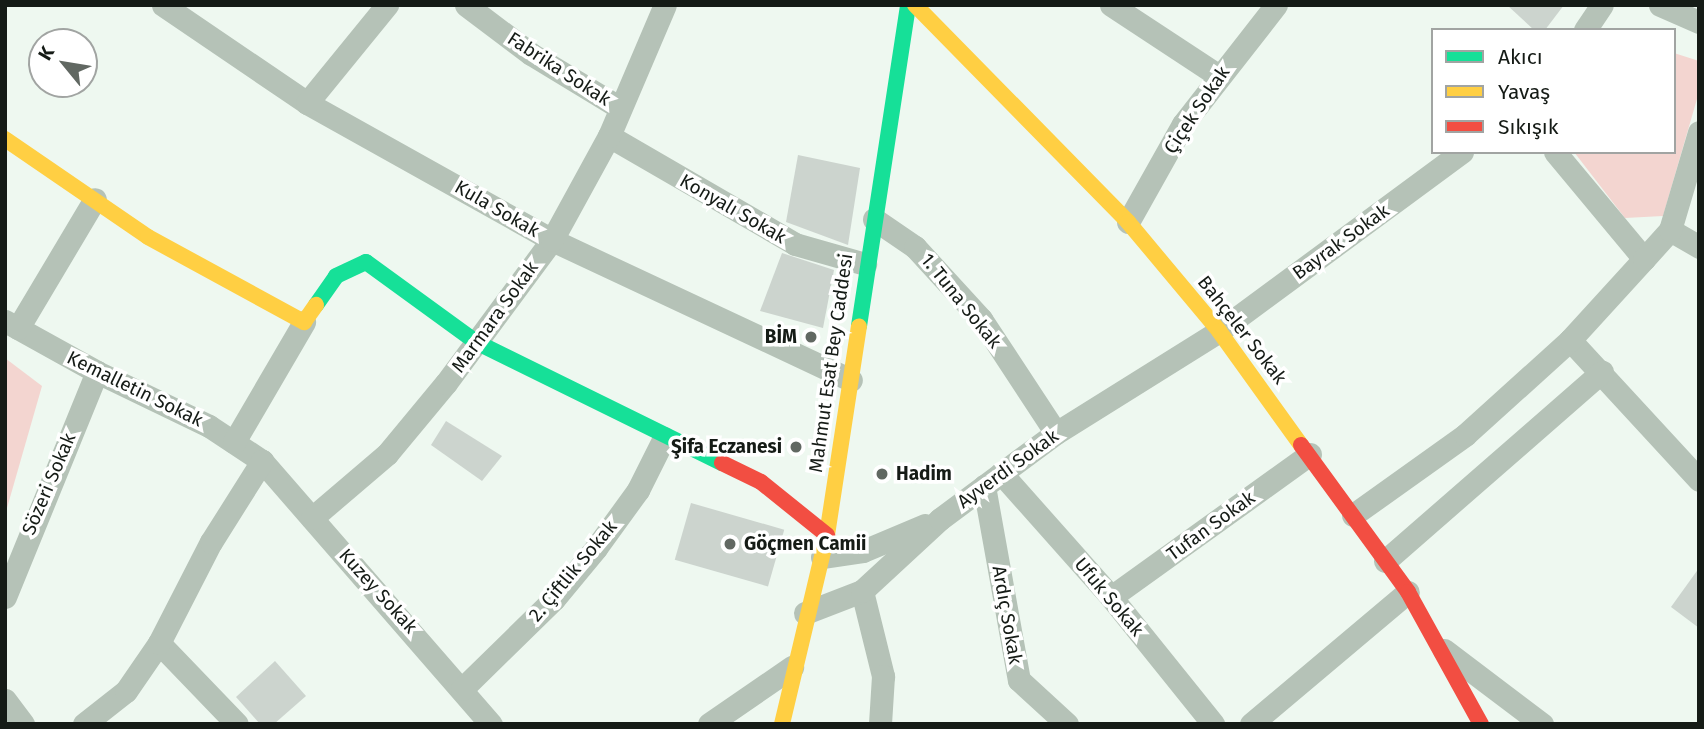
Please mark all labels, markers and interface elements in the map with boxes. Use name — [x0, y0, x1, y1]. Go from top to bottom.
street label: Fabrika Sokak — [503, 27, 615, 111]
north arrow — [28, 28, 98, 98]
legend — [1431, 28, 1676, 154]
text: K — [33, 42, 59, 64]
text: Akıcı — [1498, 44, 1543, 70]
street label: Çiçek Sokak — [1159, 62, 1235, 158]
text: Yavaş — [1498, 79, 1550, 105]
text: Sıkışık — [1498, 114, 1559, 140]
street label: Konyalı Sokak — [676, 169, 790, 249]
street label: Kula Sokak — [451, 176, 543, 242]
street label: Bayrak Sokak — [1288, 199, 1394, 285]
street label: 1. Tuna Sokak — [916, 249, 1006, 353]
street label: Mahmut Esat Bey Caddesi — [804, 252, 858, 474]
street label: Marmara Sokak — [447, 257, 543, 377]
street label: Bahçeler Sokak — [1193, 271, 1291, 389]
place label: BİM — [765, 326, 797, 348]
marker: BİM — [803, 329, 819, 345]
street label: Kemalletin Sokak — [63, 346, 207, 432]
street label: Ayverdi Sokak — [953, 425, 1063, 513]
street label: Sözeri Sokak — [17, 430, 81, 538]
place label: Şifa Eczanesi — [671, 436, 782, 458]
marker: Şifa Eczanesi — [788, 439, 804, 455]
place label: Hadim — [896, 463, 952, 485]
marker: Hadim — [874, 466, 890, 482]
street label: Tufan Sokak — [1162, 486, 1260, 566]
street label: 2. Çiftlik Sokak — [524, 516, 622, 626]
place label: Göçmen Camii — [744, 533, 866, 555]
marker: Göçmen Camii — [722, 536, 738, 552]
street label: Kuzey Sokak — [334, 544, 422, 638]
street label: Ufuk Sokak — [1070, 553, 1148, 641]
street label: Ardıç Sokak — [987, 564, 1027, 666]

